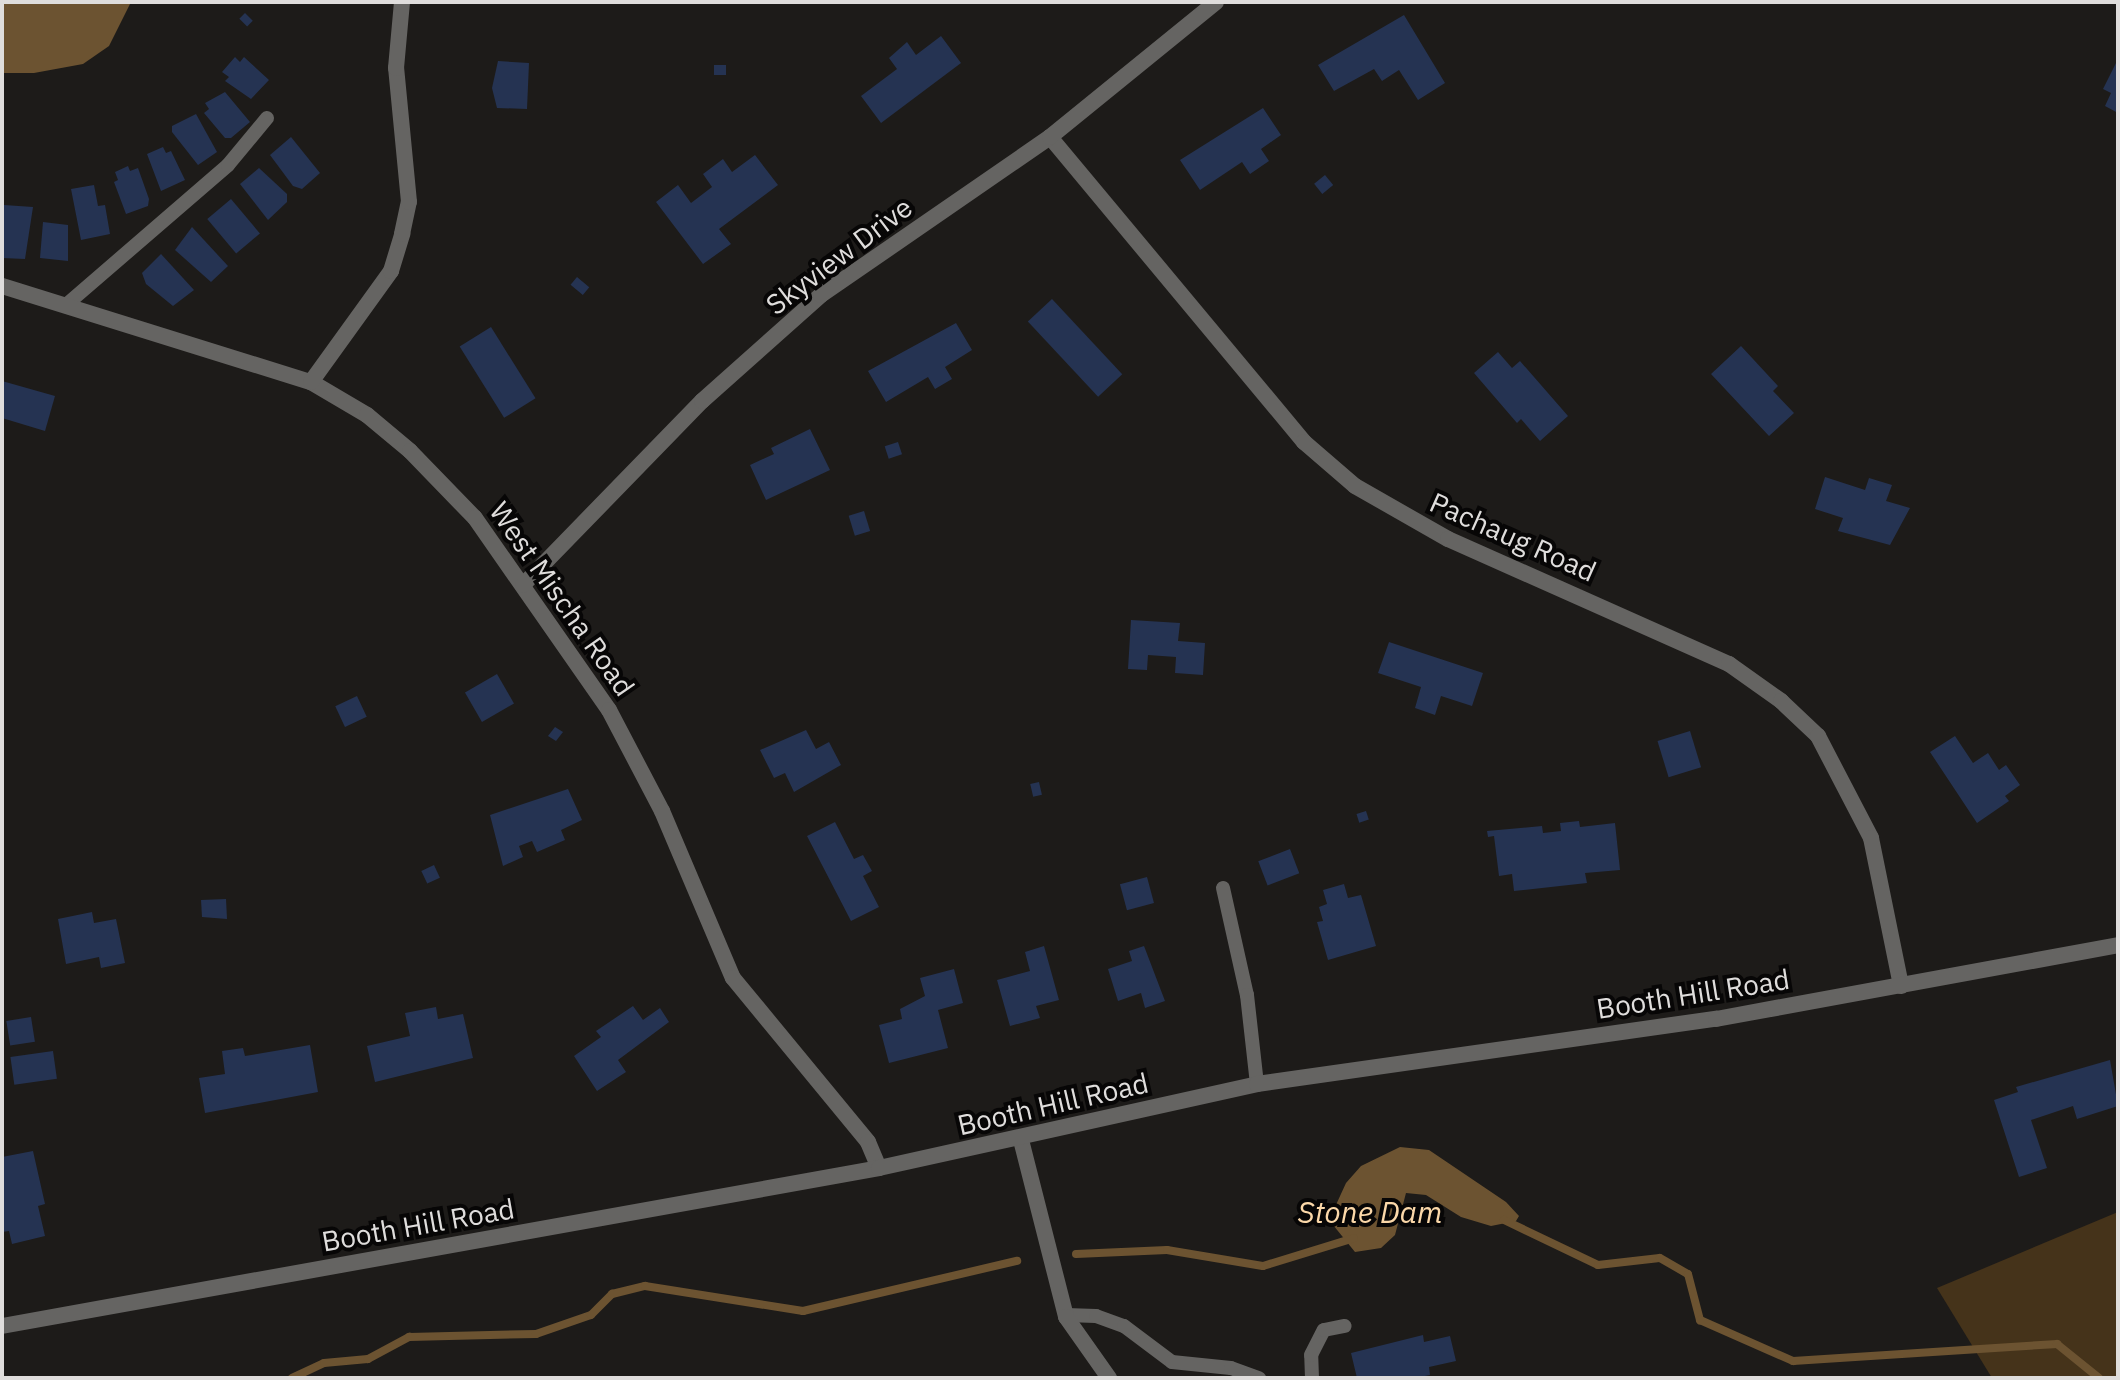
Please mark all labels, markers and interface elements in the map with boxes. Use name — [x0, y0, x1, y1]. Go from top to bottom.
street label: Skyview Drive — [759, 190, 919, 322]
street label: Pachaug Road — [1425, 485, 1601, 589]
street label: West Mischa Road — [483, 496, 641, 702]
street label: Booth Hill Road — [1594, 962, 1792, 1026]
street label: Booth Hill Road — [954, 1066, 1152, 1142]
street label: Booth Hill Road — [319, 1192, 517, 1258]
water label: Stone Dam — [1297, 1194, 1443, 1230]

